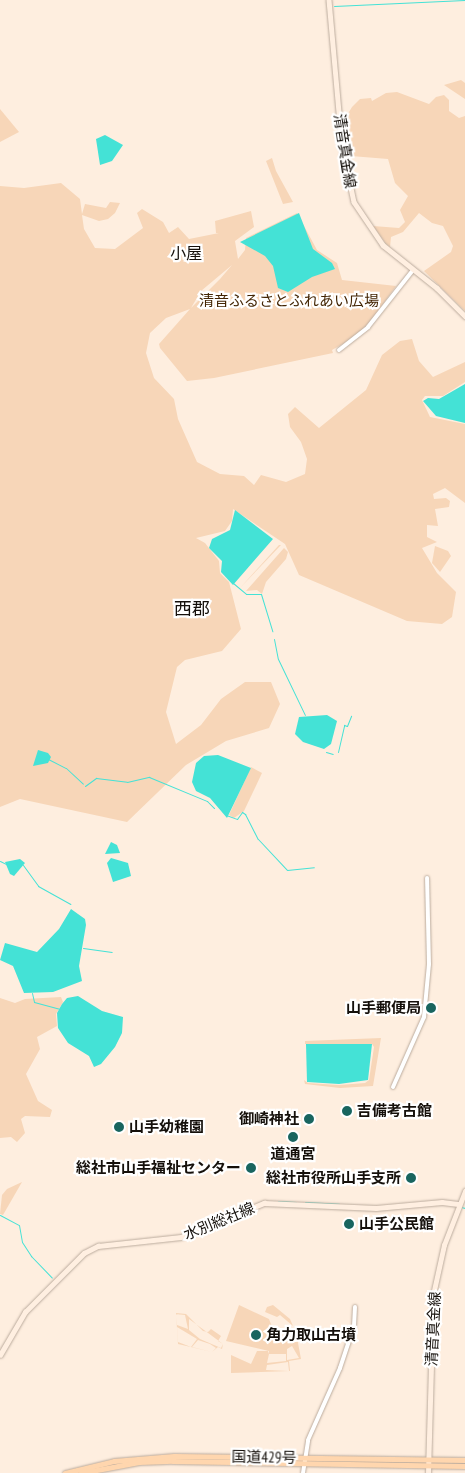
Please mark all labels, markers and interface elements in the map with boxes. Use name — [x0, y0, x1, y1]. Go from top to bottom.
street label: 清音真金線 — [330, 113, 360, 189]
district label: 小屋 — [170, 243, 202, 263]
park label: 清音ふるさとふれあい広場 — [199, 292, 379, 310]
district label: 西郡 — [174, 598, 210, 620]
place label: 山手郵便局 — [346, 999, 421, 1017]
marker: 山手郵便局 — [425, 1002, 437, 1014]
place label: 吉備考古館 — [357, 1102, 432, 1120]
marker: 吉備考古館 — [341, 1105, 353, 1117]
place label: 御崎神社 — [239, 1110, 299, 1128]
marker: 御崎神社 — [303, 1113, 315, 1125]
place label: 山手幼稚園 — [129, 1118, 204, 1136]
marker: 山手幼稚園 — [113, 1121, 125, 1133]
marker: 道通宮 — [287, 1131, 299, 1143]
place label: 道通宮 — [271, 1145, 315, 1163]
place label: 総社市山手福祉センター — [76, 1159, 241, 1177]
marker: 総社市山手福祉センター — [245, 1162, 257, 1174]
place label: 総社市役所山手支所 — [266, 1169, 401, 1187]
marker: 総社市役所山手支所 — [405, 1172, 417, 1184]
street label: 水別総社線 — [181, 1199, 257, 1243]
place label: 山手公民館 — [359, 1215, 434, 1233]
marker: 山手公民館 — [343, 1218, 355, 1230]
street label: 清音真金線 — [422, 1291, 444, 1367]
place label: 角力取山古墳 — [266, 1326, 356, 1344]
marker: 角力取山古墳 — [250, 1329, 262, 1341]
street label: 国道429号 — [231, 1447, 297, 1467]

